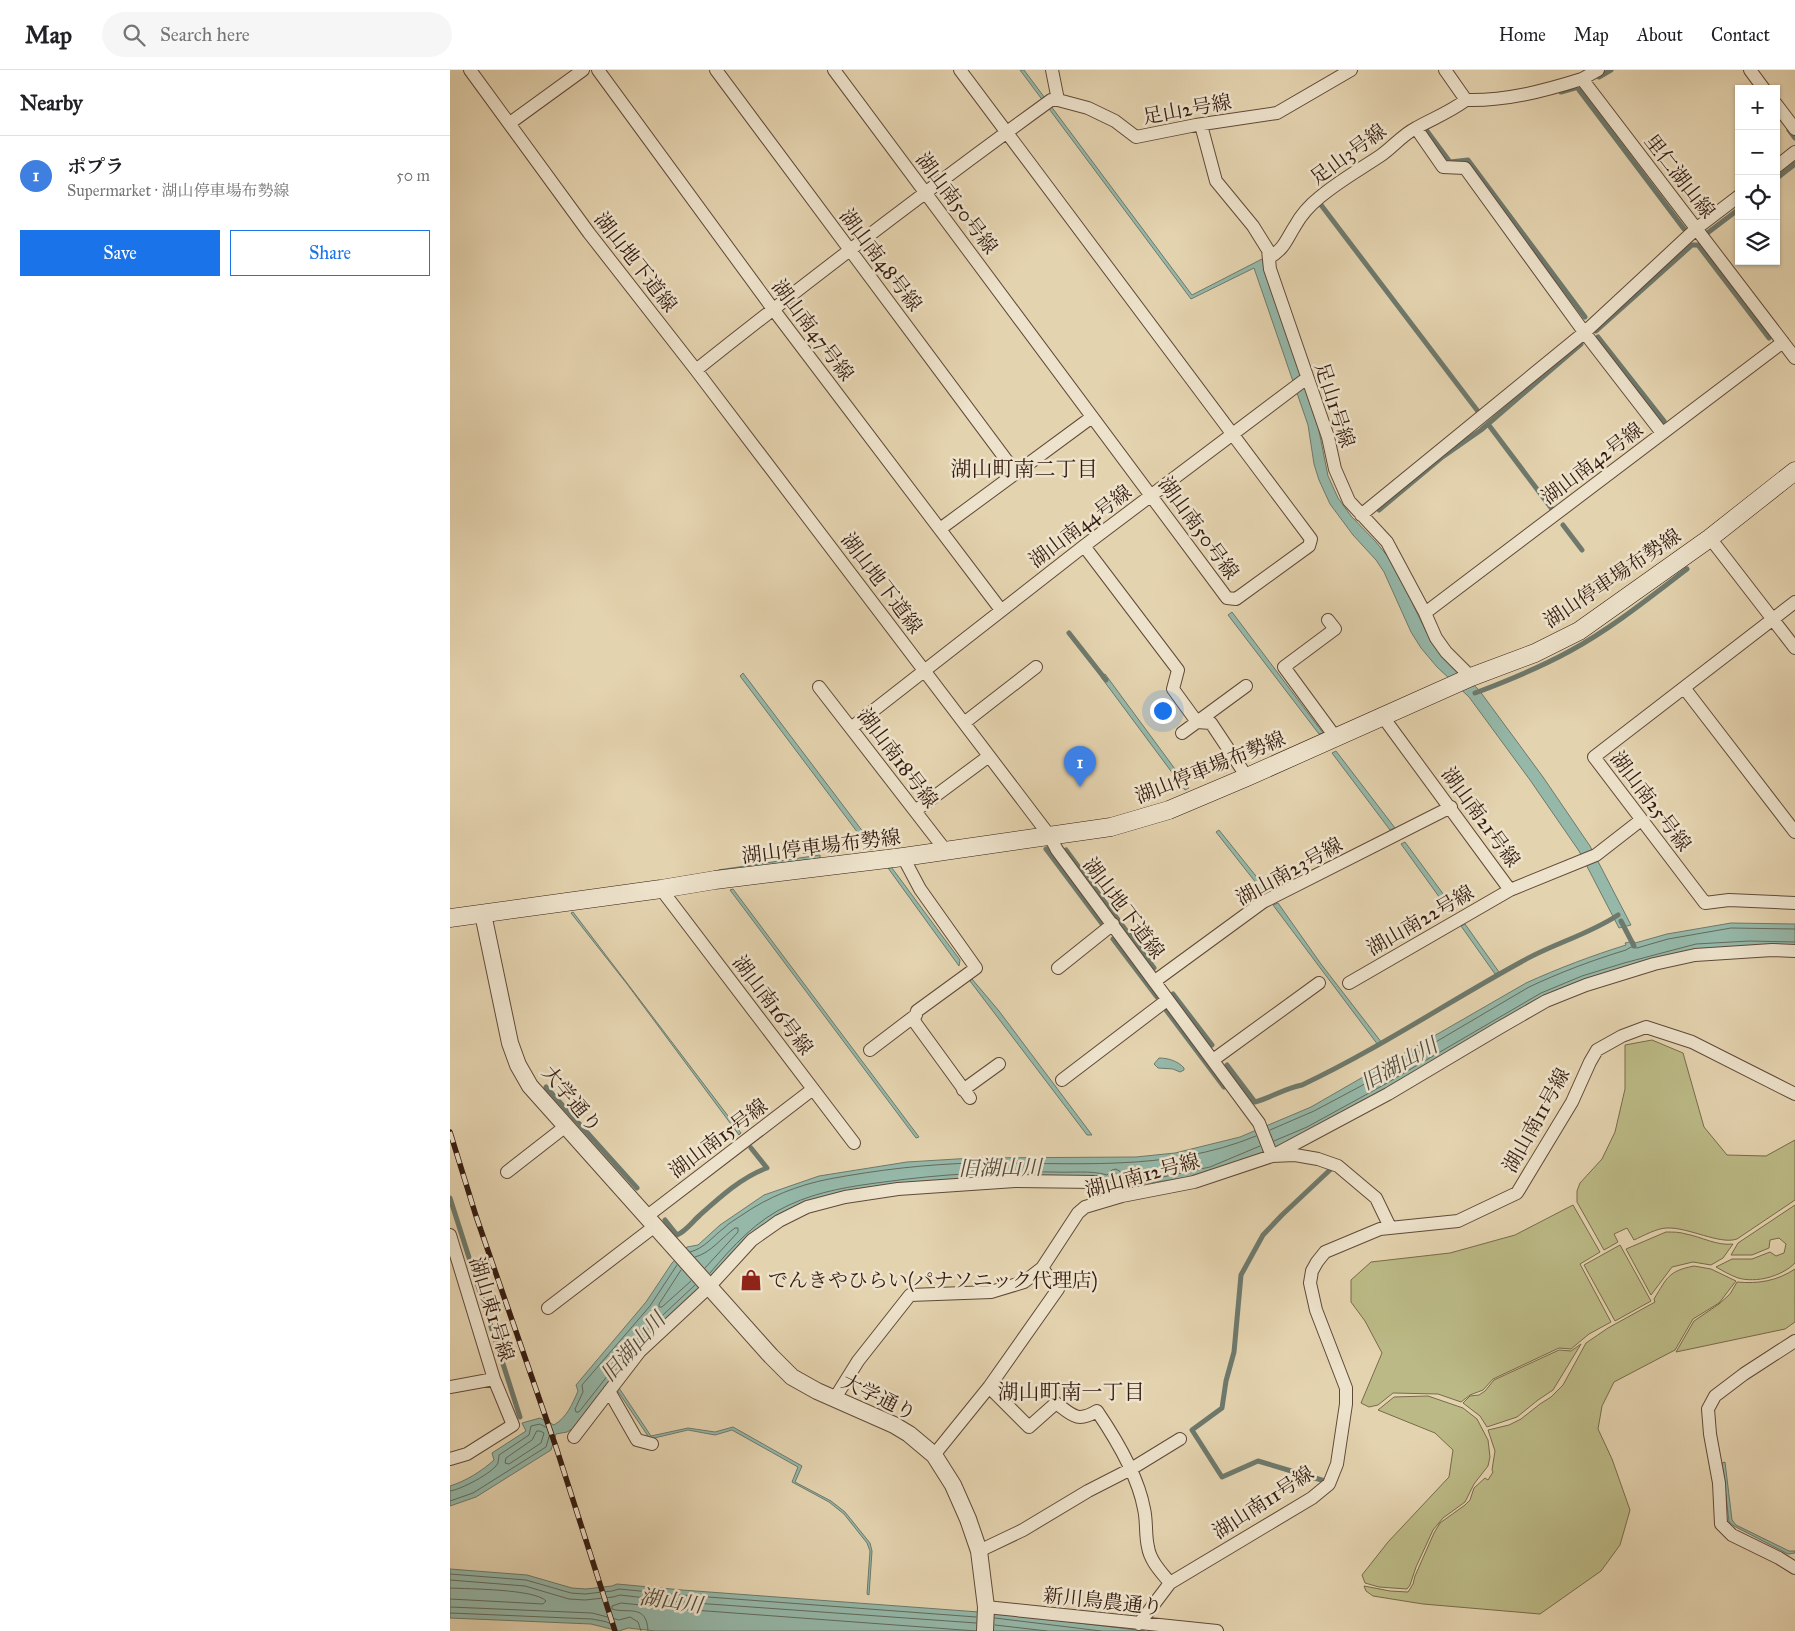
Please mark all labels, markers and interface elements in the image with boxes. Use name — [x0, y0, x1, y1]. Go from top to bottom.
search box — [102, 12, 452, 57]
text: Map — [25, 20, 72, 50]
icon: search — [120, 21, 148, 49]
text: Search here — [160, 23, 250, 46]
text: Home — [1499, 24, 1546, 46]
text: Map — [1574, 24, 1609, 46]
text: About — [1637, 24, 1683, 46]
text: Contact — [1711, 24, 1770, 46]
map controls — [1735, 85, 1780, 265]
button: + — [1735, 85, 1780, 130]
street label: 足山2号線 — [1141, 89, 1233, 129]
text: Nearby — [20, 90, 83, 116]
street label: 足山3号線 — [1305, 118, 1391, 190]
street label: 里仁湖山線 — [1640, 129, 1720, 223]
button: − — [1735, 130, 1780, 175]
street label: 湖山南50号線 — [911, 147, 1003, 259]
text: ポプラ — [67, 155, 124, 178]
text: 1 — [33, 166, 39, 185]
text: 50 m — [396, 166, 430, 185]
button: locate — [1735, 175, 1780, 220]
text: Supermarket · 湖山停車場布勢線 — [67, 181, 290, 200]
street label: 湖山南48号線 — [835, 204, 927, 316]
street label: 湖山地下道線 — [590, 207, 682, 317]
button: layers — [1735, 220, 1780, 265]
button: Save — [20, 230, 220, 276]
button: Share — [230, 230, 430, 276]
street label: 湖山南47号線 — [767, 274, 859, 386]
street label: 足山1号線 — [1310, 359, 1360, 451]
street label: 湖山南42号線 — [1536, 417, 1648, 509]
district label: 湖山町南二丁目 — [951, 456, 1098, 482]
street label: 湖山南50号線 — [1154, 472, 1244, 584]
street label: 湖山南44号線 — [1024, 480, 1136, 572]
street label: 湖山停車場布勢線 — [1539, 523, 1685, 633]
street label: 湖山地下道線 — [836, 528, 928, 638]
your location — [1150, 698, 1176, 724]
street label: 湖山南18号線 — [853, 703, 943, 813]
street label: 湖山停車場布勢線 — [1131, 726, 1289, 808]
pin: 1 — [1064, 746, 1096, 787]
street label: 湖山南25号線 — [1606, 746, 1696, 856]
street label: 湖山南21号線 — [1437, 762, 1525, 872]
street label: 湖山停車場布勢線 — [740, 824, 902, 868]
street label: 湖山南23号線 — [1232, 832, 1346, 910]
street label: 湖山地下道線 — [1078, 853, 1170, 963]
street label: 湖山南22号線 — [1362, 880, 1478, 960]
street label: 湖山南16号線 — [728, 951, 818, 1059]
water label: 旧湖山川 — [1356, 1031, 1444, 1096]
street label: 大学通り — [537, 1061, 607, 1137]
street label: 湖山南11号線 — [1497, 1064, 1575, 1176]
street label: 湖山南15号線 — [664, 1093, 772, 1183]
street label: 湖山南12号線 — [1082, 1148, 1202, 1202]
water label: 旧湖山川 — [958, 1154, 1044, 1182]
street label: 湖山東1号線 — [465, 1254, 519, 1364]
shop icon: でんきやひらい(パナソニック代理店) — [738, 1267, 764, 1293]
place label: でんきやひらい(パナソニック代理店) — [768, 1268, 1098, 1293]
water label: 旧湖山川 — [595, 1306, 672, 1387]
street label: 大学通り — [838, 1369, 920, 1425]
district label: 湖山町南一丁目 — [998, 1379, 1145, 1405]
street label: 湖山南11号線 — [1208, 1460, 1318, 1544]
street label: 新川鳥農通り — [1042, 1583, 1164, 1619]
water label: 湖山川 — [638, 1584, 706, 1619]

